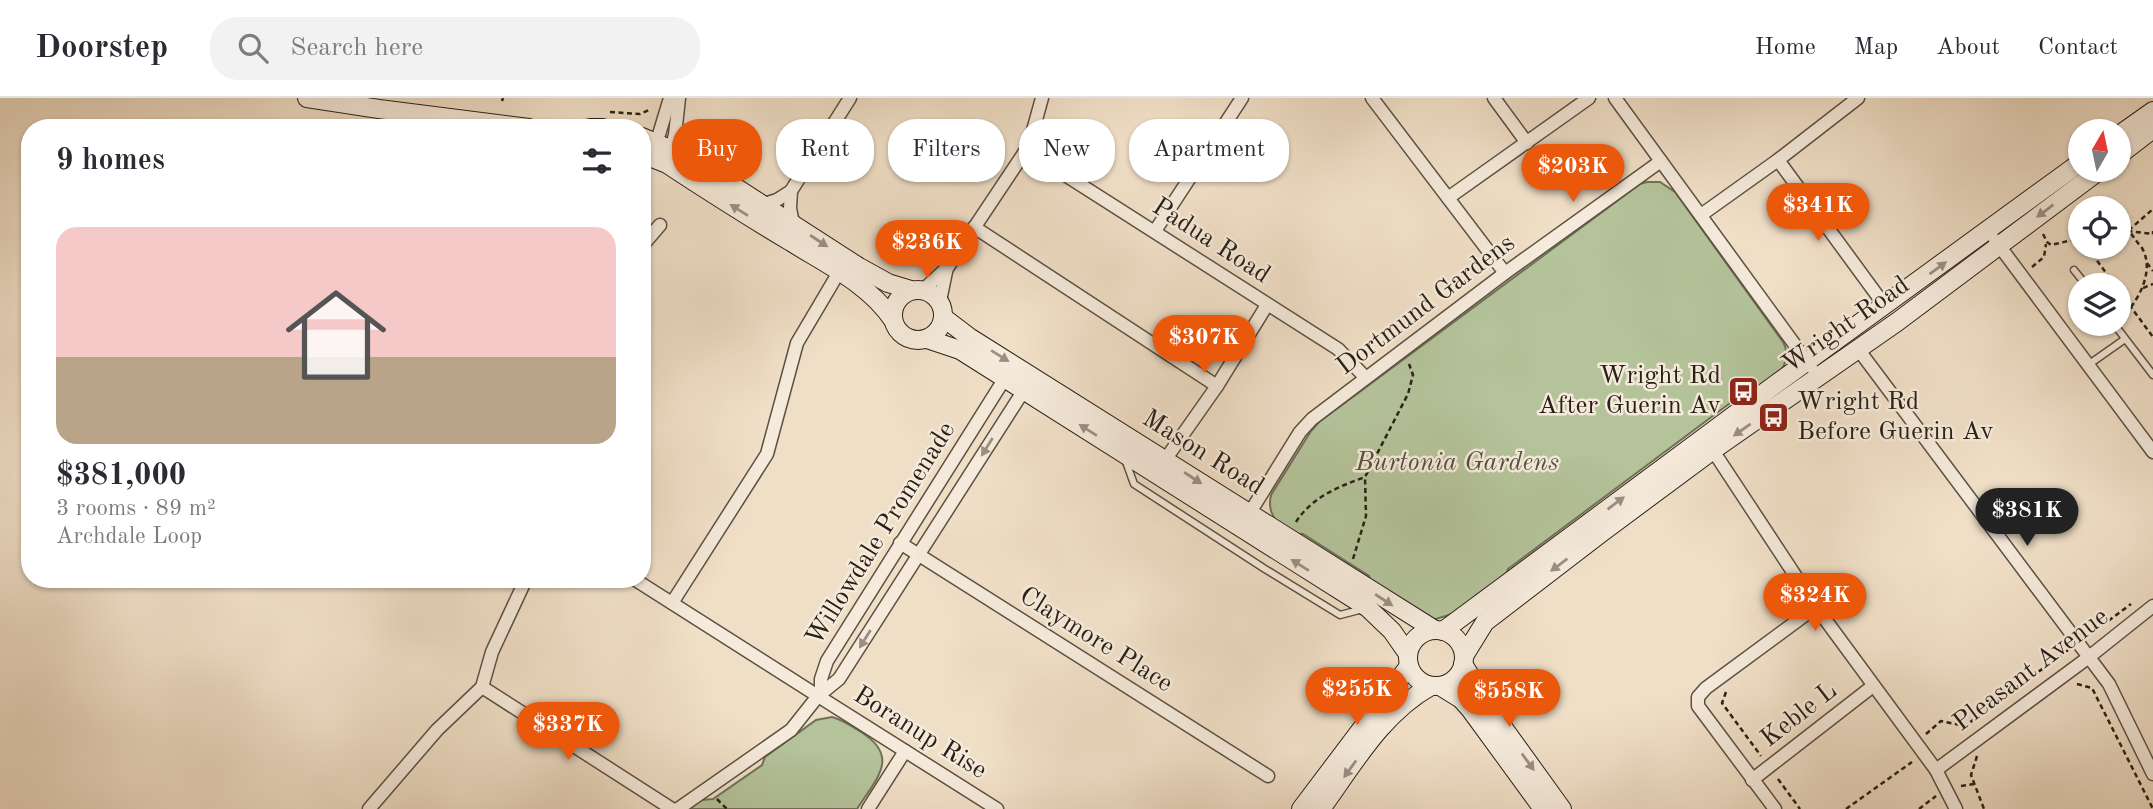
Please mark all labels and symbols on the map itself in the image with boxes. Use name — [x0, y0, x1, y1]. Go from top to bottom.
north arrow — [2068, 119, 2132, 182]
pin: $203K — [1524, 144, 1622, 204]
pin: $341K — [1769, 184, 1867, 243]
street label: Padua Road — [1147, 193, 1275, 289]
one-way arrow — [729, 204, 749, 217]
one-way arrow — [2037, 204, 2055, 219]
pin: $236K — [878, 220, 976, 280]
street label: Dortmund Gardens — [1332, 230, 1520, 380]
one-way arrow — [810, 235, 829, 248]
one-way arrow — [1929, 261, 1947, 275]
street label: Wright Road — [1778, 272, 1914, 378]
pin: $307K — [1155, 316, 1253, 375]
one-way arrow — [991, 350, 1010, 363]
place label: Wright Rd After Guerin Av — [1538, 363, 1721, 419]
bus stop icon: Wright Rd After Guerin Av — [1727, 374, 1761, 408]
place label: Wright Rd Before Guerin Av — [1797, 389, 1994, 445]
bus stop icon: Wright Rd Before Guerin Av — [1757, 400, 1791, 434]
street label: Mason Road — [1138, 405, 1268, 501]
street label: Willowdale Promenade — [802, 418, 960, 650]
one-way arrow — [1733, 423, 1751, 437]
one-way arrow — [1078, 424, 1097, 437]
one-way arrow — [980, 438, 994, 456]
park label: Burtonia Gardens — [1354, 450, 1559, 476]
one-way arrow — [1183, 471, 1202, 484]
pin: $381K — [1978, 489, 2076, 548]
one-way arrow — [1607, 497, 1625, 511]
one-way arrow — [1550, 558, 1568, 573]
one-way arrow — [1291, 559, 1310, 572]
pin: $324K — [1766, 574, 1864, 633]
street label: Claymore Place — [1015, 583, 1177, 697]
one-way arrow — [1375, 594, 1394, 607]
street label: Pleasant Avenue — [1949, 603, 2113, 737]
one-way arrow — [858, 629, 871, 649]
pin: $255K — [1308, 668, 1406, 727]
pin: $558K — [1460, 670, 1558, 729]
street label: Keble L — [1756, 677, 1842, 753]
street label: Boranup Rise — [849, 682, 991, 784]
pin: $337K — [519, 702, 617, 762]
one-way arrow — [1521, 753, 1535, 771]
one-way arrow — [1344, 760, 1358, 778]

